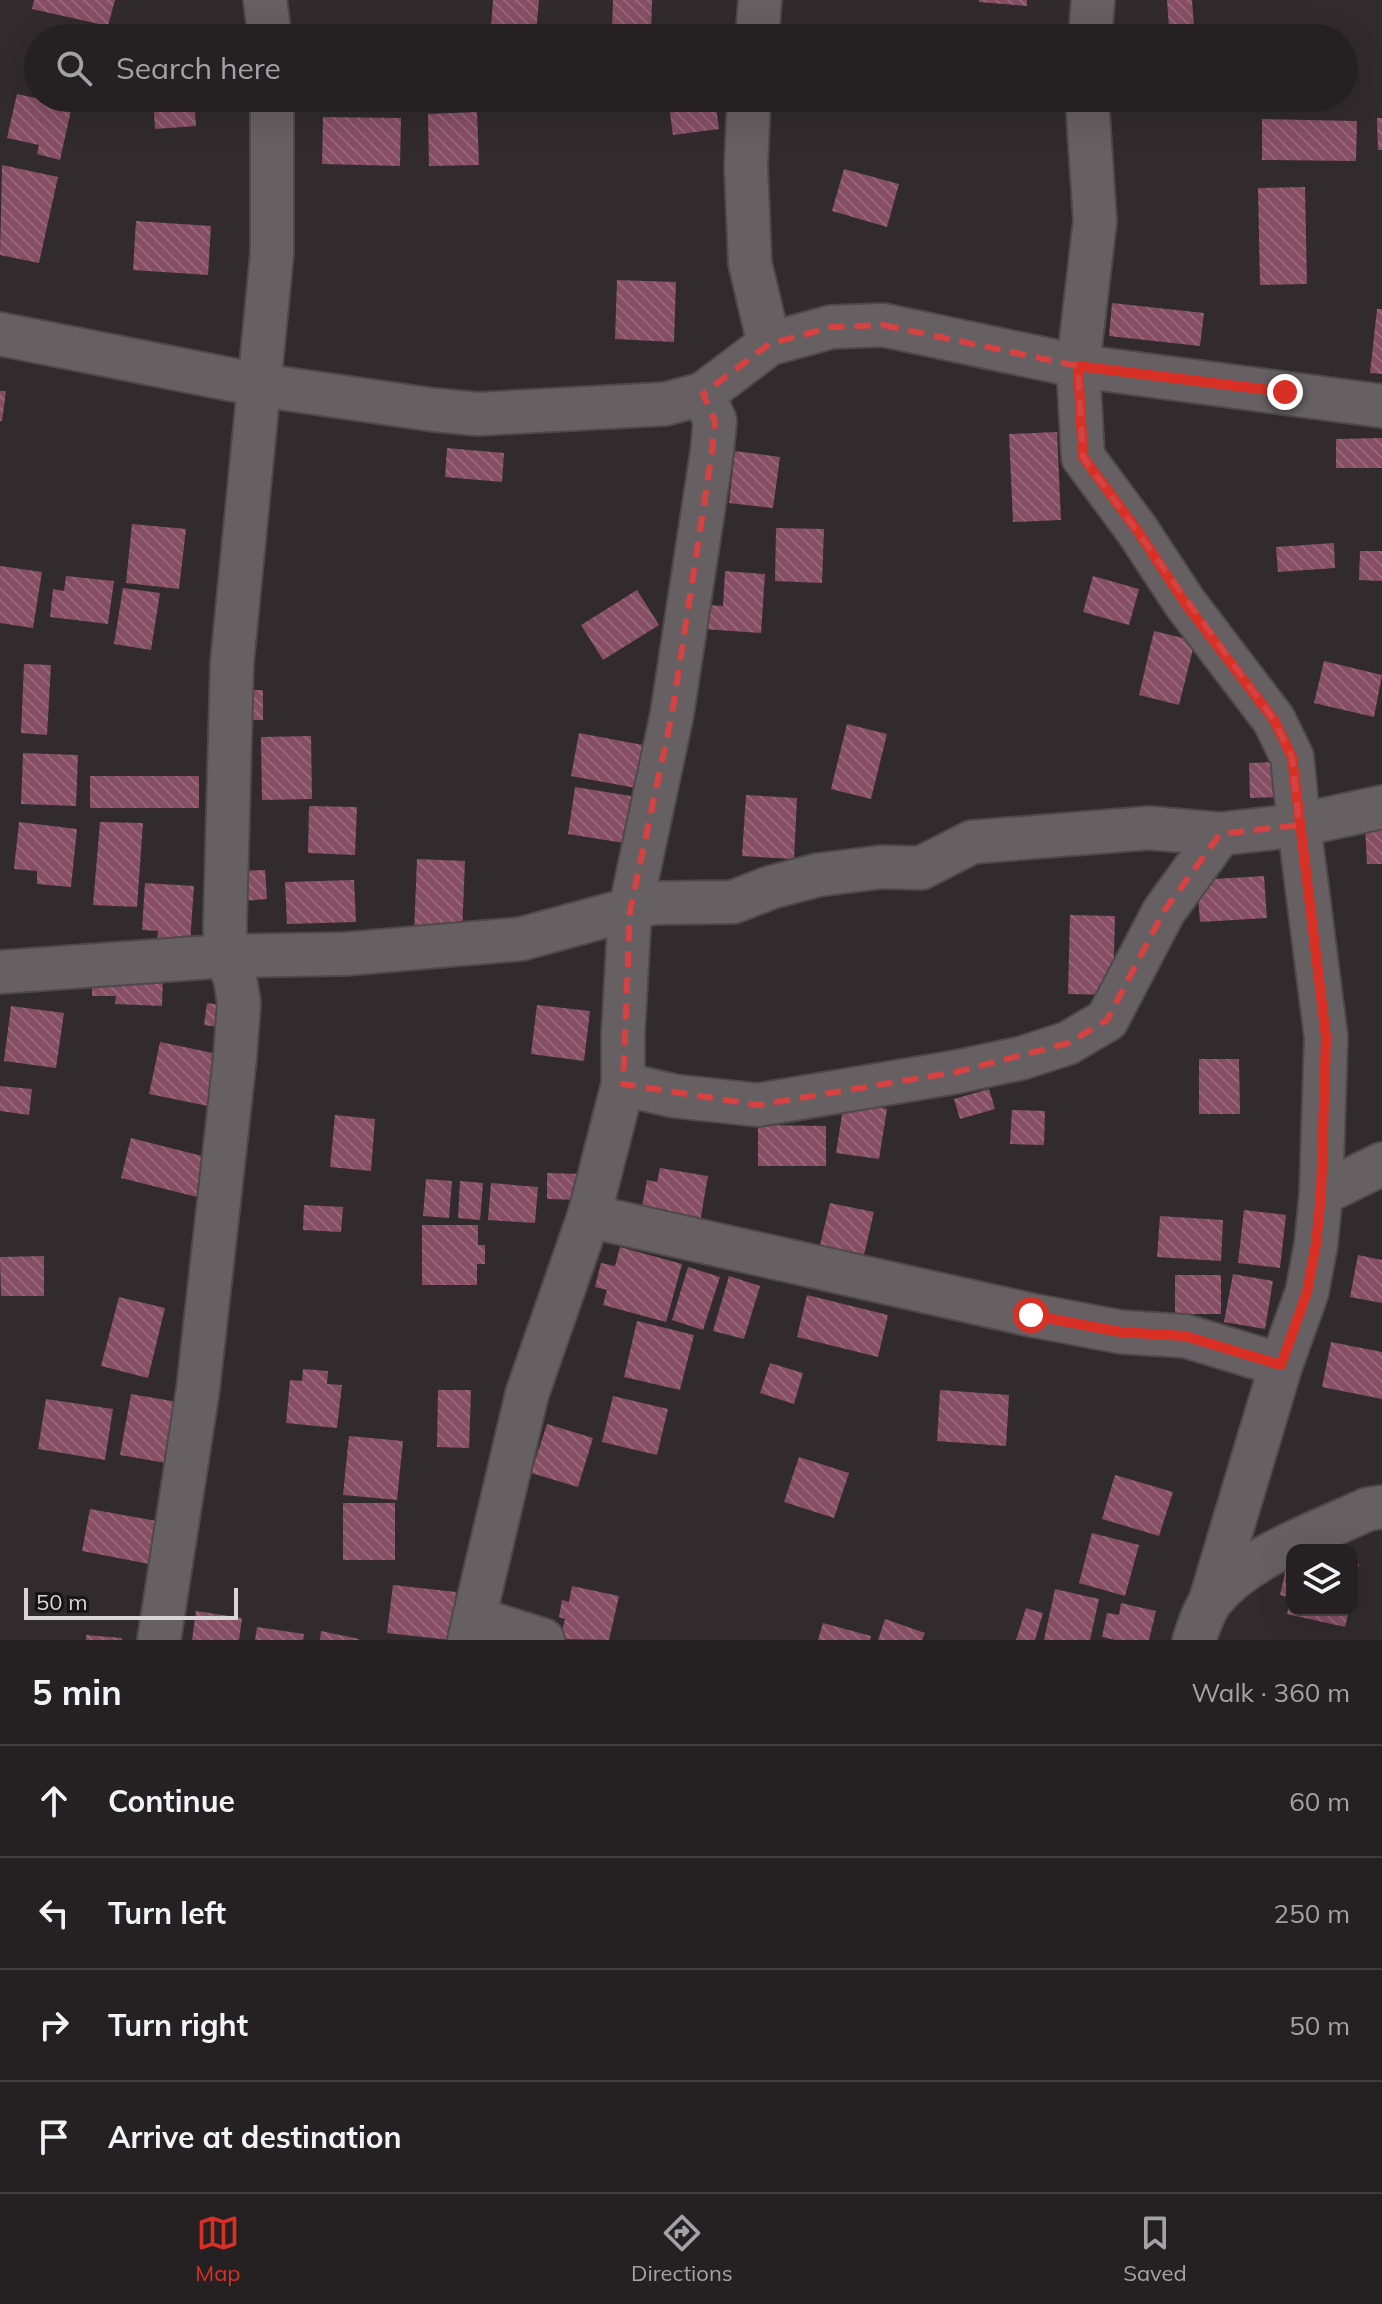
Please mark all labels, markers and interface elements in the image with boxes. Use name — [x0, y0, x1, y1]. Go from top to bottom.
search box — [24, 24, 1358, 112]
icon: search — [52, 46, 96, 90]
text: Search here — [116, 49, 281, 87]
route end — [1267, 374, 1303, 410]
route start — [1013, 1297, 1049, 1333]
map controls — [1286, 1544, 1358, 1616]
button: layers — [1286, 1544, 1358, 1616]
scale bar — [24, 1584, 238, 1620]
text: 50 m — [36, 1588, 87, 1616]
text: 5 min — [32, 1671, 122, 1714]
text: Walk · 360 m — [1191, 1676, 1350, 1709]
icon: ahead — [32, 1779, 76, 1823]
text: Continue — [108, 1782, 235, 1820]
text: 60 m — [1289, 1785, 1350, 1818]
icon: left — [32, 1891, 76, 1935]
text: Turn left — [108, 1894, 226, 1932]
text: 250 m — [1274, 1897, 1350, 1930]
icon: right — [32, 2003, 76, 2047]
text: Turn right — [108, 2006, 248, 2044]
text: 50 m — [1289, 2009, 1350, 2042]
icon: arrive — [32, 2115, 76, 2159]
text: Arrive at destination — [108, 2118, 402, 2156]
tab: Map — [195, 2211, 241, 2287]
tab: Directions — [631, 2211, 733, 2287]
tab: Saved — [1123, 2211, 1187, 2287]

